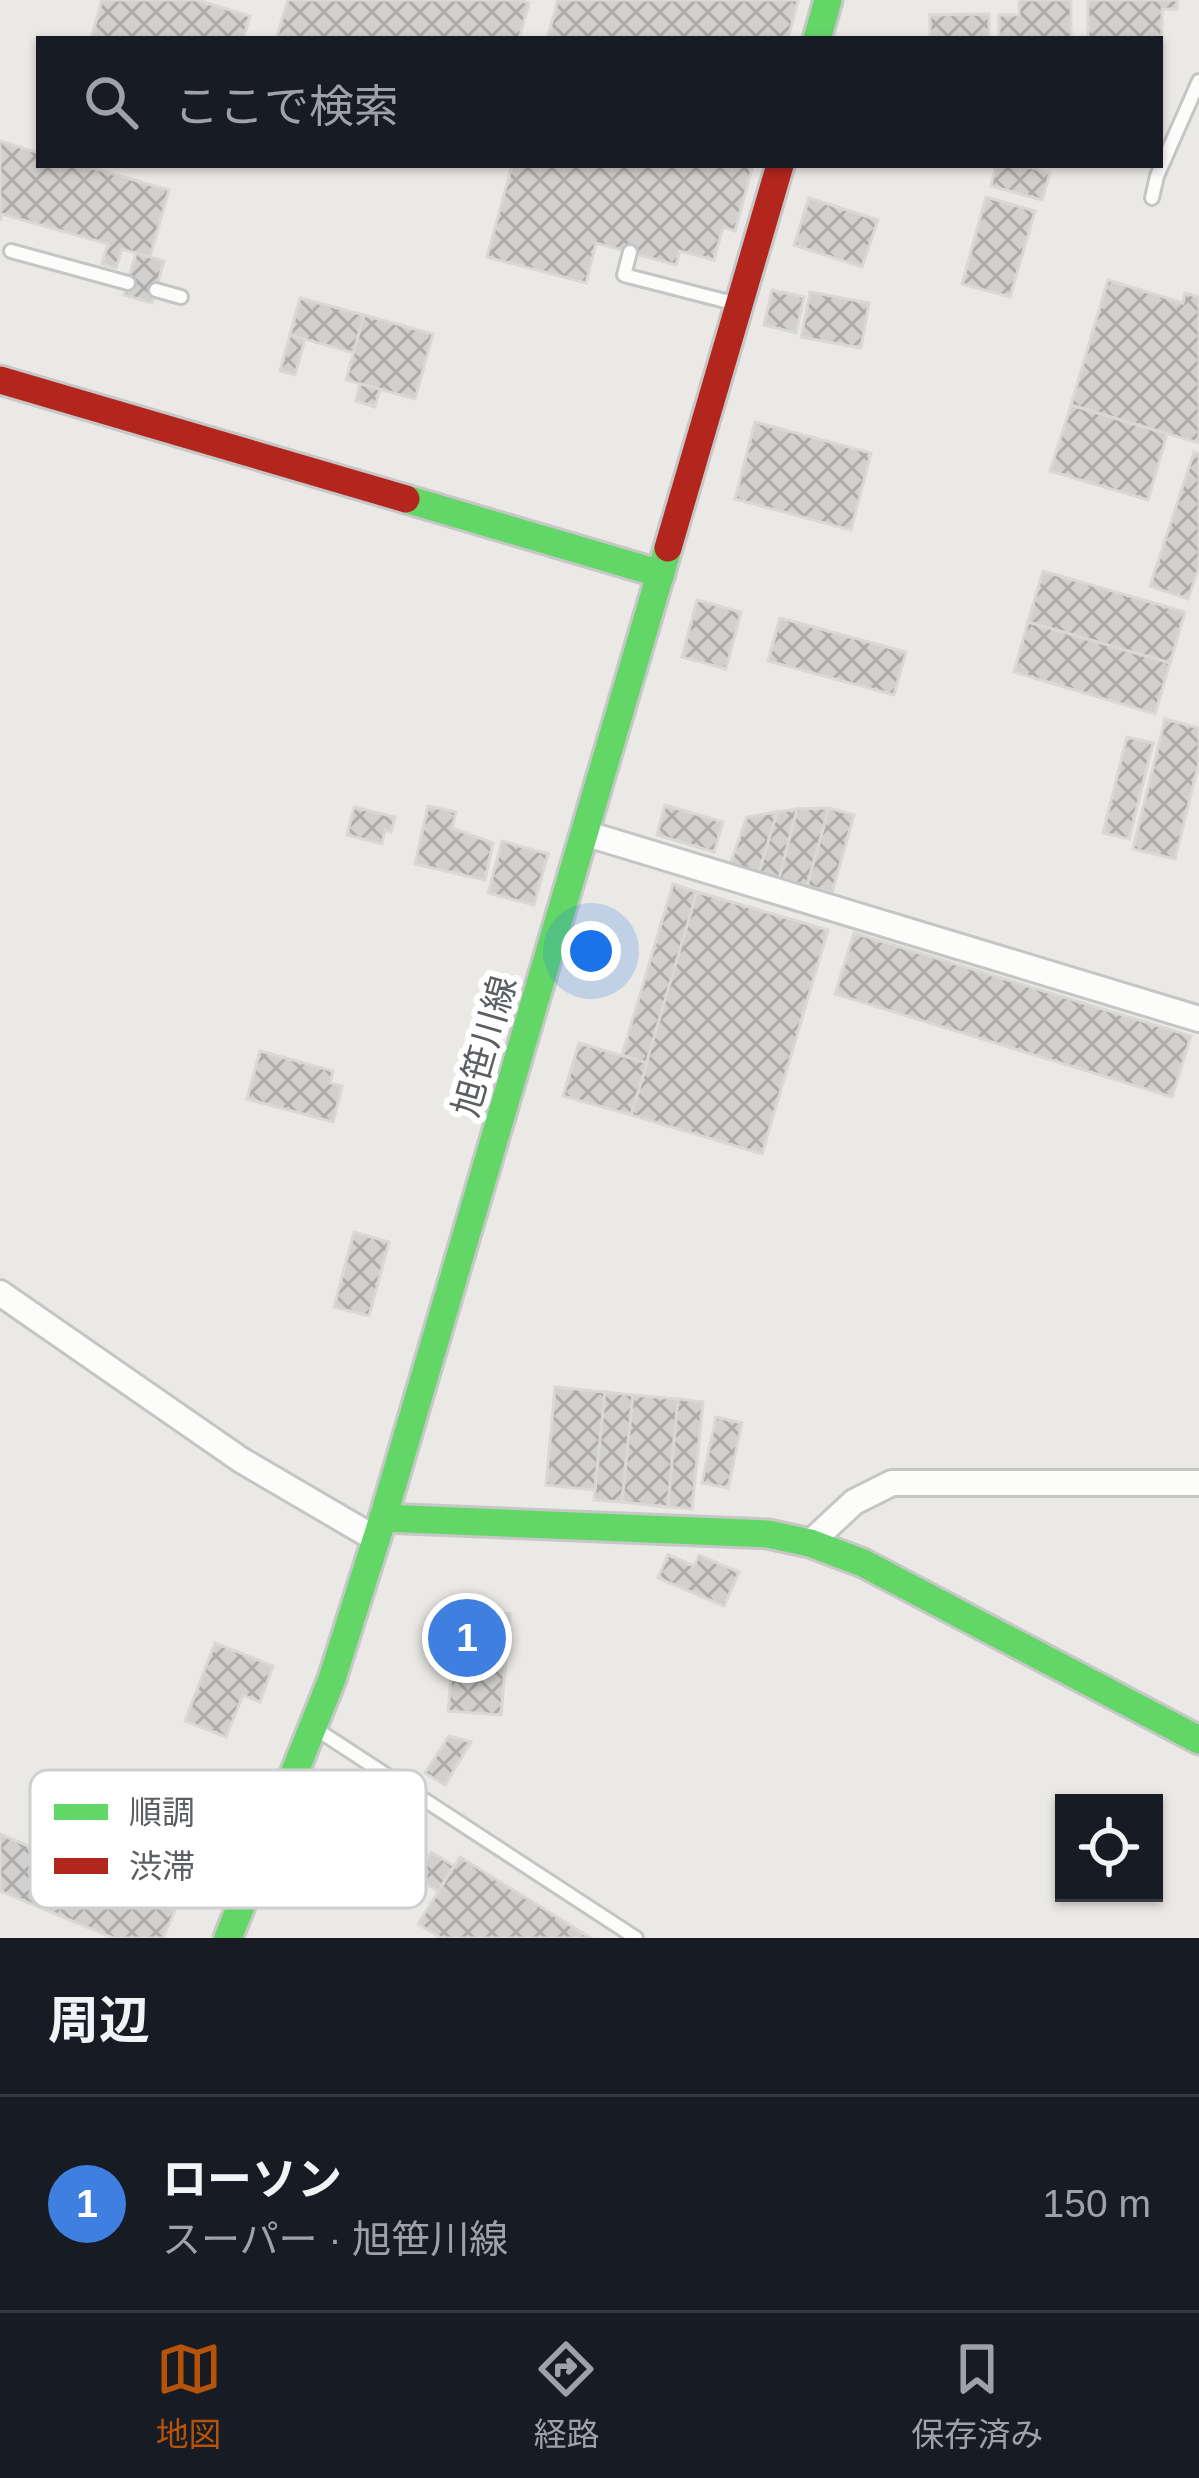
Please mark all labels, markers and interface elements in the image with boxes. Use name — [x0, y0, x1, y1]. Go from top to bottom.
search box — [36, 36, 1163, 168]
icon: search — [78, 69, 144, 135]
text: ここで検索 — [174, 81, 399, 132]
your location — [561, 921, 621, 981]
street label: 旭笹川線 — [445, 971, 524, 1121]
pin: 1 — [428, 1593, 506, 1683]
legend — [30, 1770, 426, 1908]
text: 順調 — [129, 1794, 195, 1831]
map controls — [1055, 1794, 1163, 1902]
button: locate — [1055, 1794, 1163, 1902]
text: 渋滞 — [129, 1848, 195, 1885]
text: 周辺 — [48, 1992, 150, 2049]
text: ローソン — [162, 2154, 342, 2205]
text: 1 — [76, 2182, 98, 2225]
text: 150 m — [1043, 2182, 1151, 2225]
text: スーパー · 旭笹川線 — [162, 2218, 508, 2261]
tab: 地図 — [156, 2336, 222, 2456]
tab: 経路 — [533, 2336, 599, 2456]
tab: 保存済み — [911, 2336, 1043, 2456]

